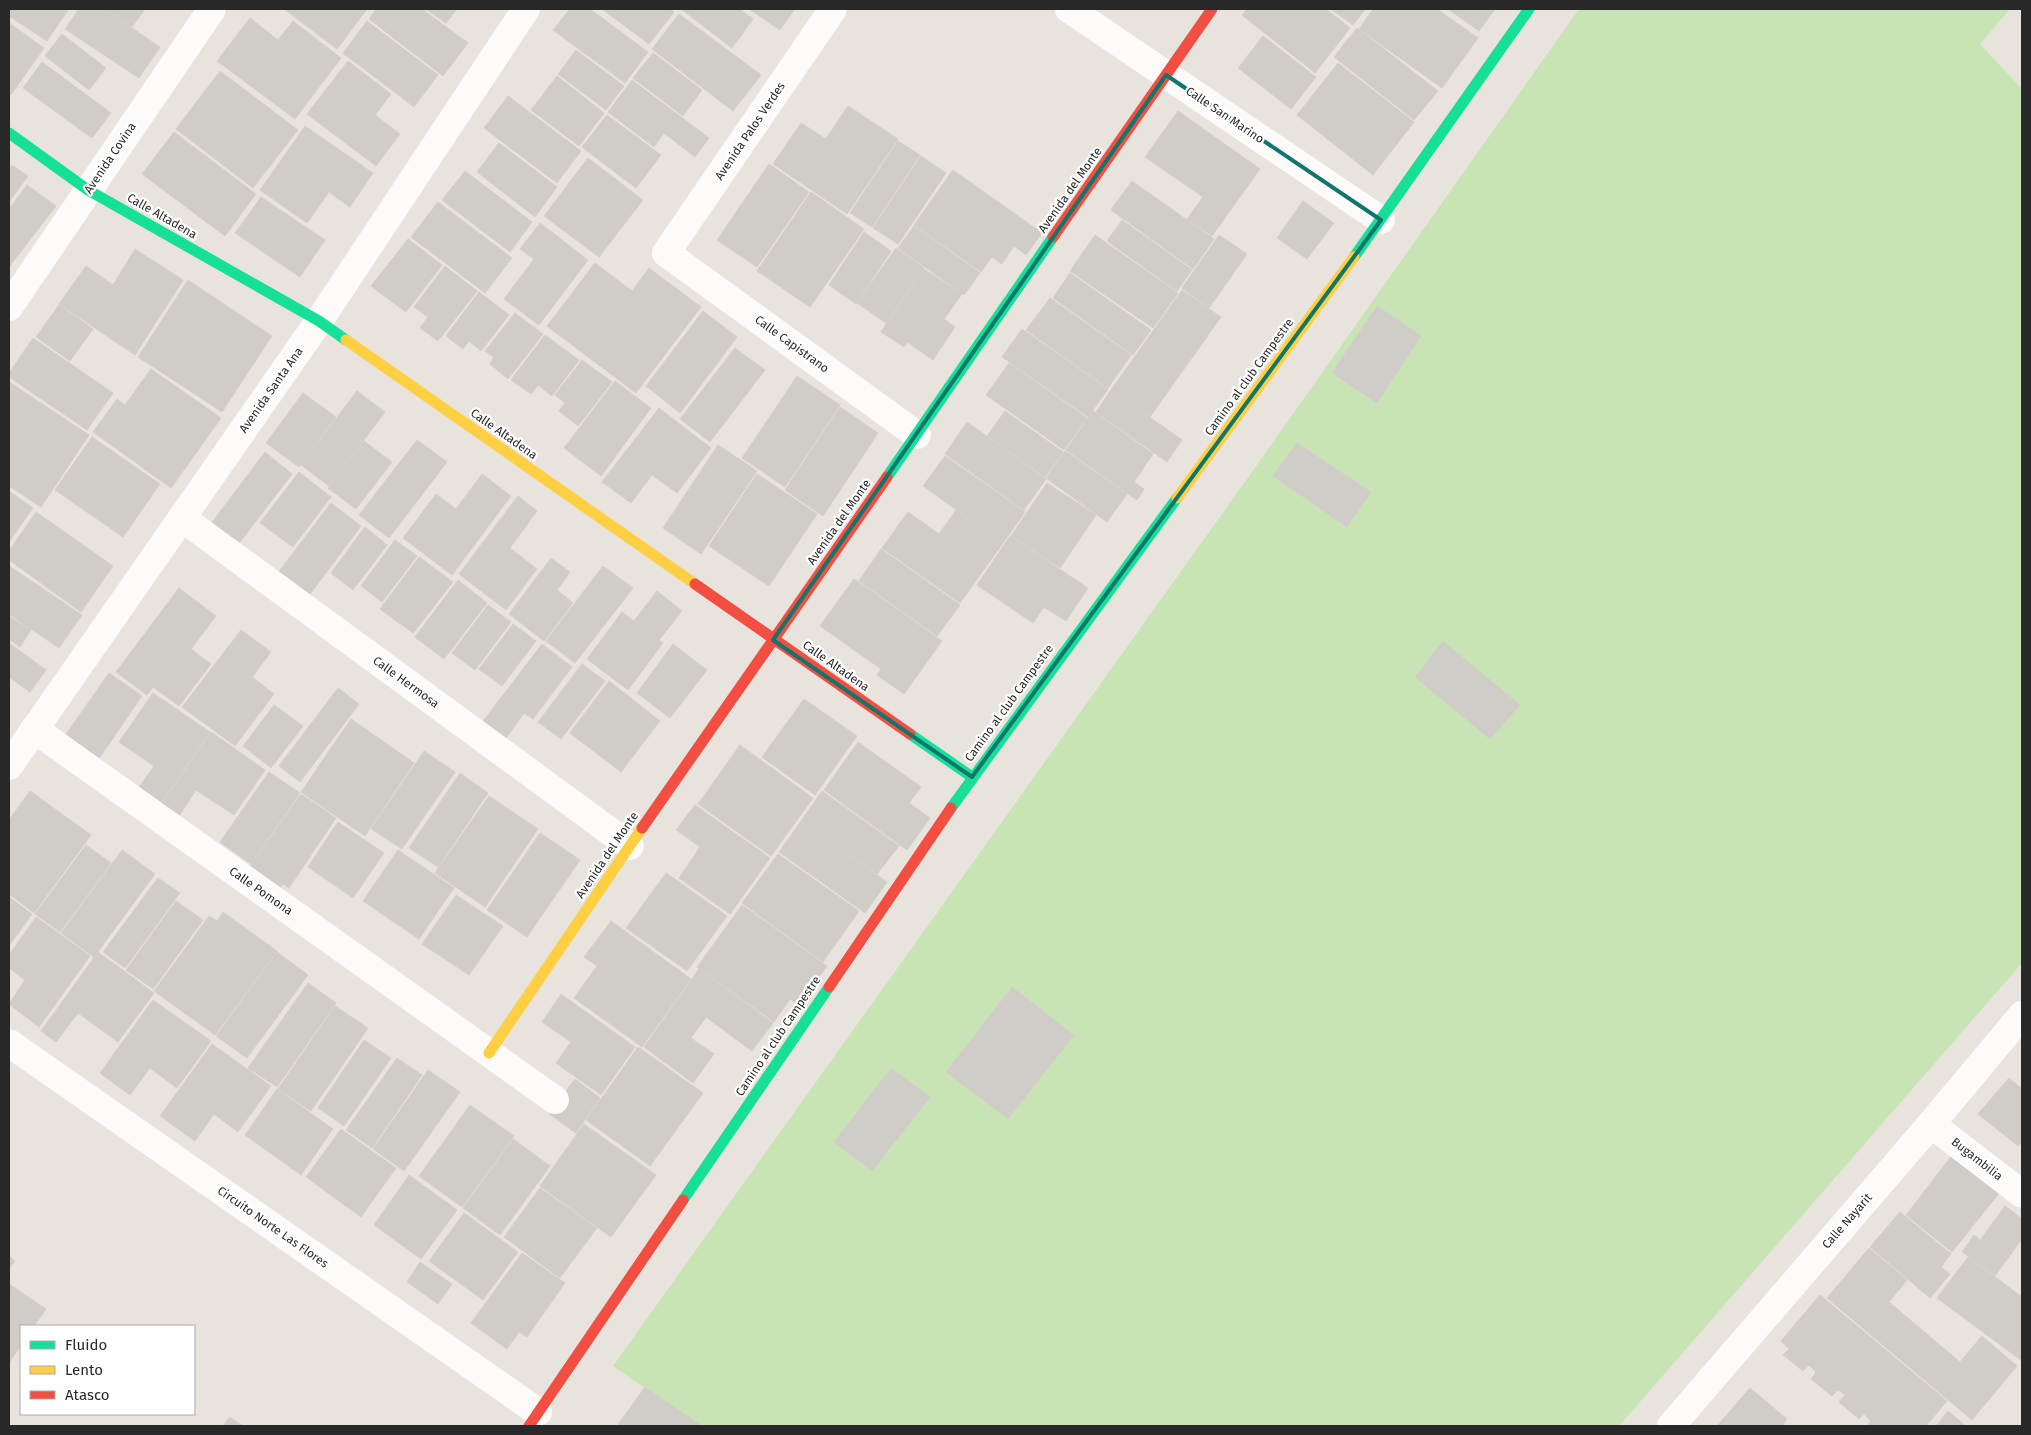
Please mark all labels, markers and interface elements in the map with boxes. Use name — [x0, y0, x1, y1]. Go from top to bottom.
street label: Avenida Palos Verdes — [712, 79, 788, 183]
street label: Calle San Marino — [1183, 84, 1267, 146]
street label: Avenida Covina — [81, 120, 139, 196]
street label: Avenida del Monte — [1035, 145, 1105, 235]
street label: Calle Altadena — [125, 190, 199, 242]
street label: Calle Capistrano — [752, 312, 832, 376]
street label: Camino al club Campestre — [1202, 316, 1296, 438]
street label: Avenida Santa Ana — [236, 345, 306, 435]
street label: Calle Altadena — [468, 406, 540, 462]
street label: Avenida del Monte — [804, 477, 874, 567]
street label: Calle Altadena — [800, 638, 872, 694]
street label: Camino al club Campestre — [962, 642, 1056, 764]
street label: Calle Hermosa — [370, 653, 442, 711]
street label: Avenida del Monte — [573, 809, 641, 901]
street label: Calle Pomona — [227, 864, 295, 918]
street label: Camino al club Campestre — [733, 973, 823, 1099]
street label: Bugambilia — [1949, 1135, 2005, 1183]
street label: Circuito Norte Las Flores — [215, 1183, 331, 1271]
street label: Calle Nayarit — [1819, 1190, 1875, 1252]
legend — [20, 1325, 195, 1415]
text: Fluido — [65, 1336, 107, 1354]
text: Lento — [65, 1361, 103, 1379]
text: Atasco — [65, 1386, 110, 1404]

